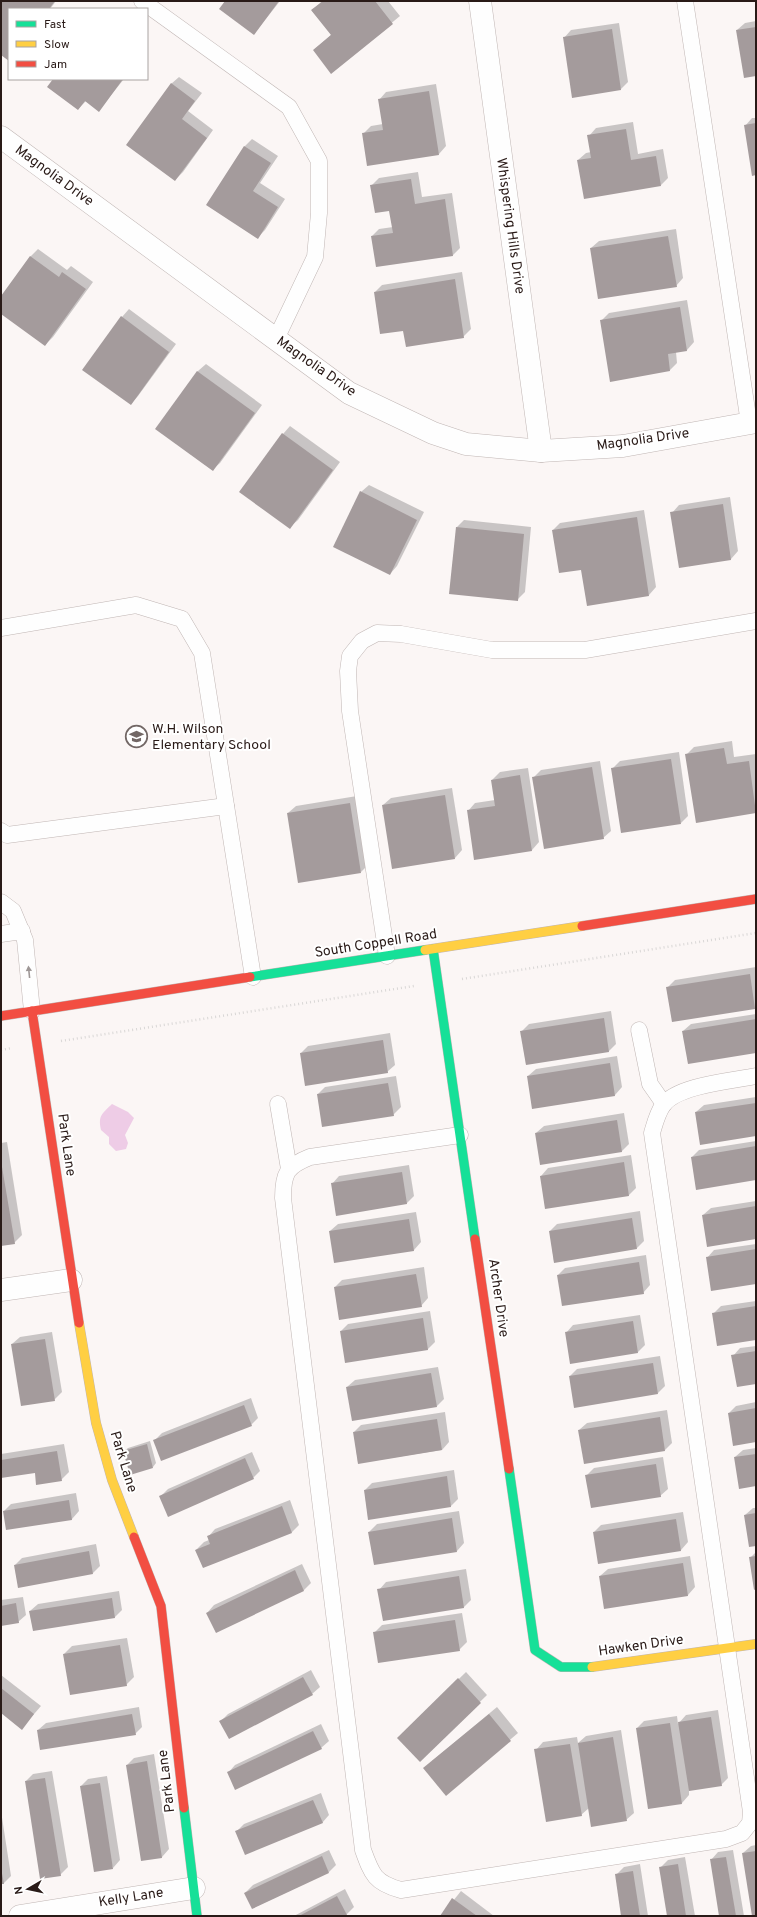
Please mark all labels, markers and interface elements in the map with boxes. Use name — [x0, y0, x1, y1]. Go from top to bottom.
legend — [8, 8, 148, 80]
text: Fast — [44, 17, 66, 33]
text: Slow — [44, 37, 70, 53]
text: Jam — [44, 57, 67, 73]
street label: Magnolia Drive — [11, 142, 97, 210]
street label: Whispering Hills Drive — [492, 157, 528, 295]
street label: Magnolia Drive — [273, 333, 359, 401]
street label: Magnolia Drive — [596, 425, 690, 455]
place label: W.H. Wilson Elementary School — [152, 721, 271, 754]
school or university icon: W.H. Wilson Elementary School — [124, 724, 150, 750]
street label: South Coppell Road — [314, 926, 438, 962]
one-way arrow — [26, 966, 32, 978]
street label: Park Lane — [53, 1113, 79, 1177]
street label: Archer Drive — [484, 1258, 512, 1338]
street label: Park Lane — [106, 1429, 140, 1495]
street label: Hawken Drive — [597, 1632, 685, 1660]
street label: Park Lane — [155, 1749, 179, 1813]
north arrow — [8, 1869, 48, 1909]
street label: Kelly Lane — [97, 1884, 165, 1912]
text: N — [12, 1885, 27, 1895]

